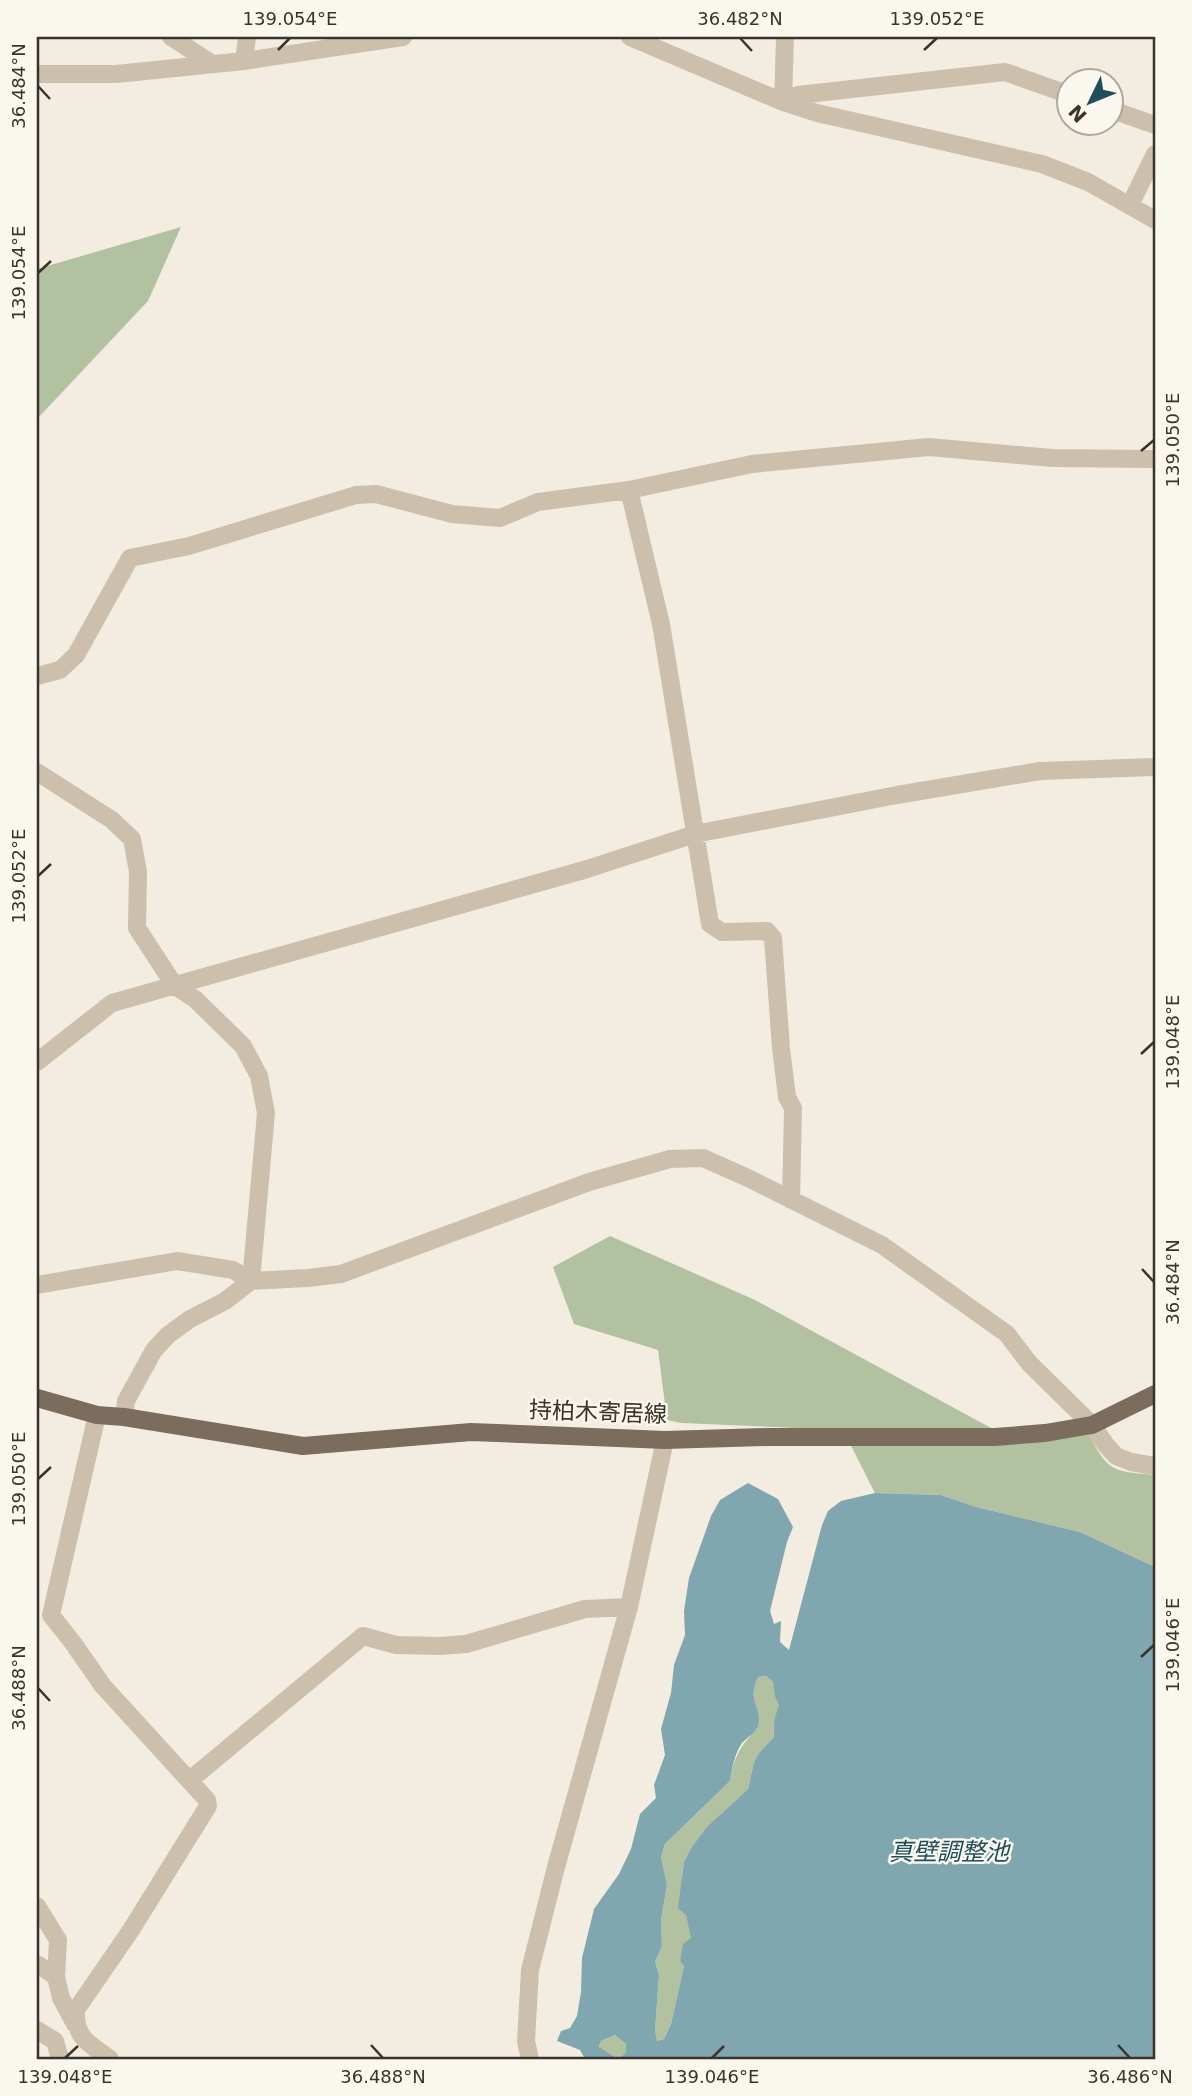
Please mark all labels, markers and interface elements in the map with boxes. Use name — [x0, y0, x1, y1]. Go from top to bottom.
text: 139.054°E — [243, 8, 337, 29]
text: 36.482°N — [697, 8, 783, 29]
text: 139.052°E — [890, 8, 984, 29]
text: 36.484°N — [8, 43, 29, 129]
north arrow — [1056, 66, 1126, 136]
text: N — [1064, 100, 1091, 127]
text: 139.054°E — [8, 226, 29, 320]
text: 139.050°E — [1162, 393, 1183, 487]
text: 139.052°E — [8, 829, 29, 923]
text: 139.048°E — [1162, 995, 1183, 1089]
text: 36.484°N — [1162, 1239, 1183, 1325]
street label: 持柏木寄居線 — [529, 1397, 667, 1427]
text: 139.050°E — [8, 1432, 29, 1526]
text: 139.046°E — [1162, 1598, 1183, 1692]
text: 36.488°N — [8, 1645, 29, 1731]
water label: 真壁調整池 — [889, 1838, 1011, 1866]
text: 139.048°E — [18, 2066, 112, 2087]
text: 36.488°N — [340, 2066, 426, 2087]
text: 139.046°E — [665, 2066, 759, 2087]
text: 36.486°N — [1087, 2066, 1173, 2087]

